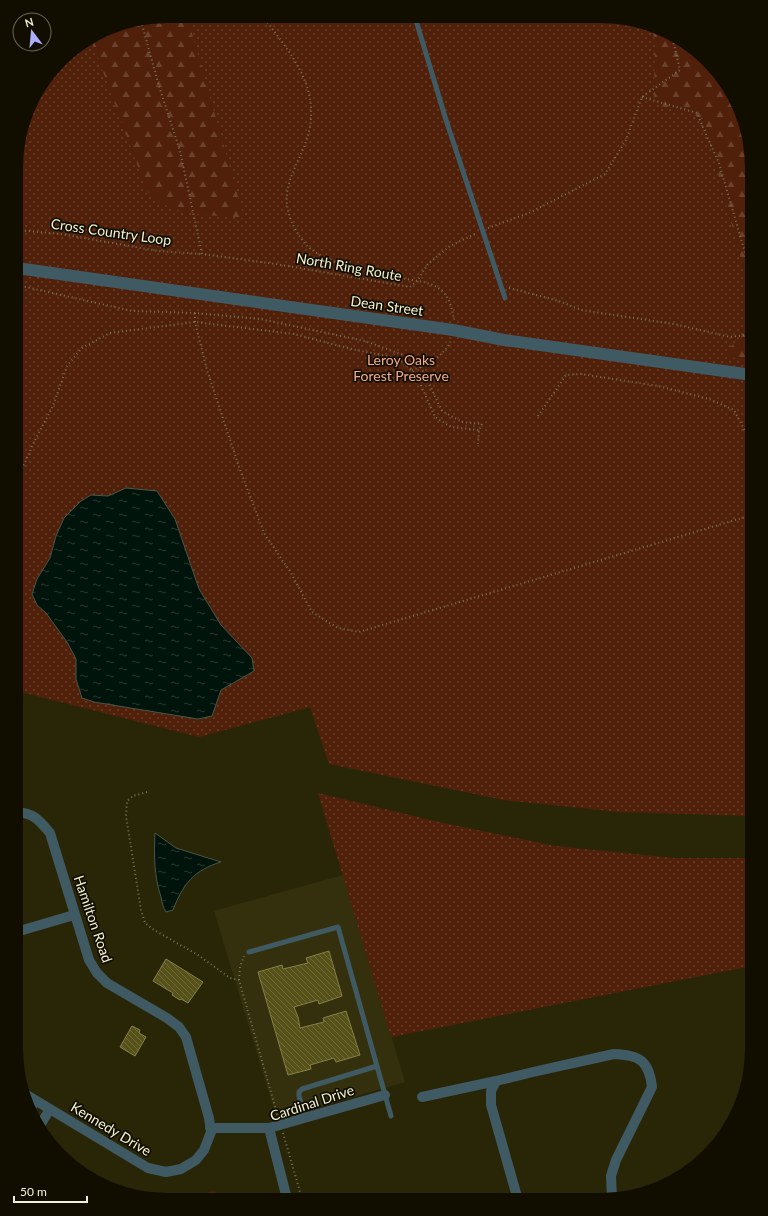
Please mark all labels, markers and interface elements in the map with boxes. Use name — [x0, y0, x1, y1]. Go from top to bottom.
north arrow — [12, 12, 52, 52]
text: N — [23, 14, 35, 29]
street label: Cross Country Loop — [50, 215, 173, 248]
street label: North Ring Route — [295, 249, 403, 284]
street label: Dean Street — [350, 292, 424, 319]
park label: Leroy Oaks Forest Preserve — [353, 351, 449, 384]
street label: Hamilton Road — [71, 873, 116, 965]
street label: Cardinal Drive — [268, 1081, 356, 1124]
street label: Kennedy Drive — [68, 1098, 155, 1159]
scale bar — [14, 1178, 87, 1204]
text: 50 m — [20, 1184, 47, 1199]

